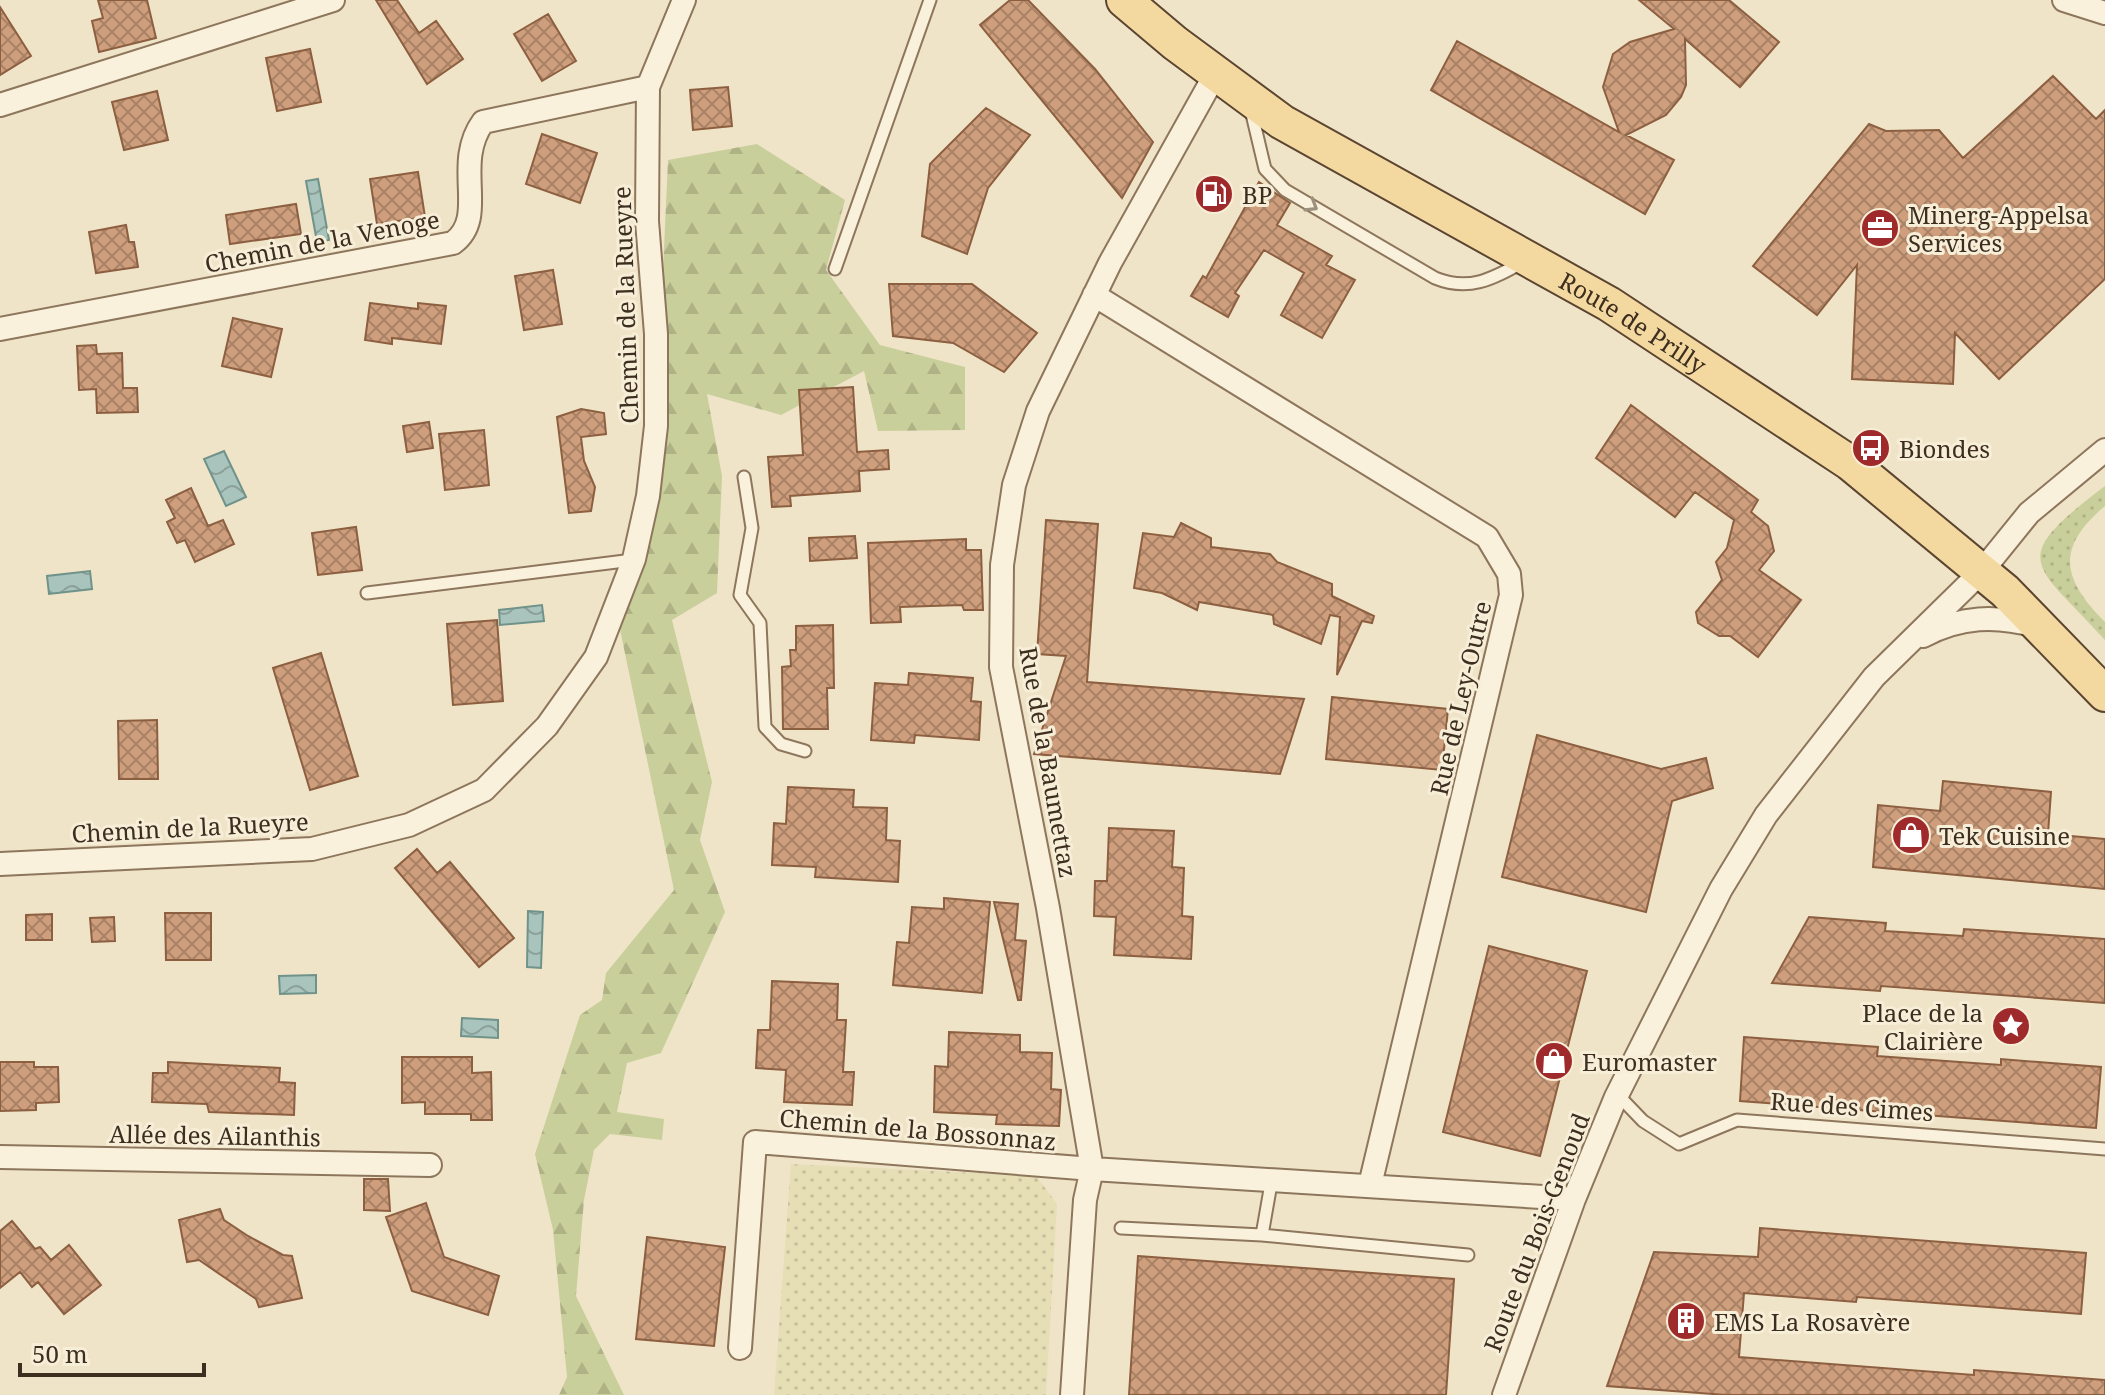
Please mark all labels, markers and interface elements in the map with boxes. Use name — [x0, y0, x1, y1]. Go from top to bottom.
fuel station icon: BP — [1193, 173, 1235, 215]
place label: BP — [1242, 178, 1272, 211]
street label: Chemin de la Rueyre — [604, 186, 646, 424]
one-way arrow — [1303, 196, 1318, 212]
place label: Minerg-Appelsa Services — [1908, 198, 2089, 259]
street label: Chemin de la Venoge — [202, 202, 442, 280]
office icon: Minerg-Appelsa Services — [1859, 207, 1901, 249]
street label: Route de Prilly — [1554, 263, 1714, 381]
bus stop icon: Biondes — [1850, 427, 1892, 469]
place label: Biondes — [1899, 432, 1990, 465]
street label: Rue de Ley-Outre — [1422, 598, 1498, 798]
street label: Rue de la Baumettaz — [1012, 644, 1086, 880]
street label: Chemin de la Rueyre — [71, 804, 309, 850]
shop icon: Tek Cuisine — [1890, 814, 1932, 856]
place label: Tek Cuisine — [1939, 819, 2070, 852]
place label: Place de la Clairière — [1862, 996, 1983, 1057]
place icon: Place de la Clairière — [1990, 1005, 2032, 1047]
shop icon: Euromaster — [1533, 1040, 1575, 1082]
place label: Euromaster — [1582, 1045, 1717, 1078]
street label: Rue des Cimes — [1769, 1084, 1935, 1128]
street label: Chemin de la Bossonnaz — [778, 1100, 1058, 1158]
street label: Route du Bois-Genoud — [1475, 1108, 1597, 1356]
street label: Allée des Ailanthis — [109, 1117, 321, 1153]
building icon: EMS La Rosavère — [1665, 1300, 1707, 1342]
place label: EMS La Rosavère — [1714, 1305, 1910, 1338]
scale bar — [20, 1327, 204, 1377]
text: 50 m — [32, 1337, 88, 1370]

